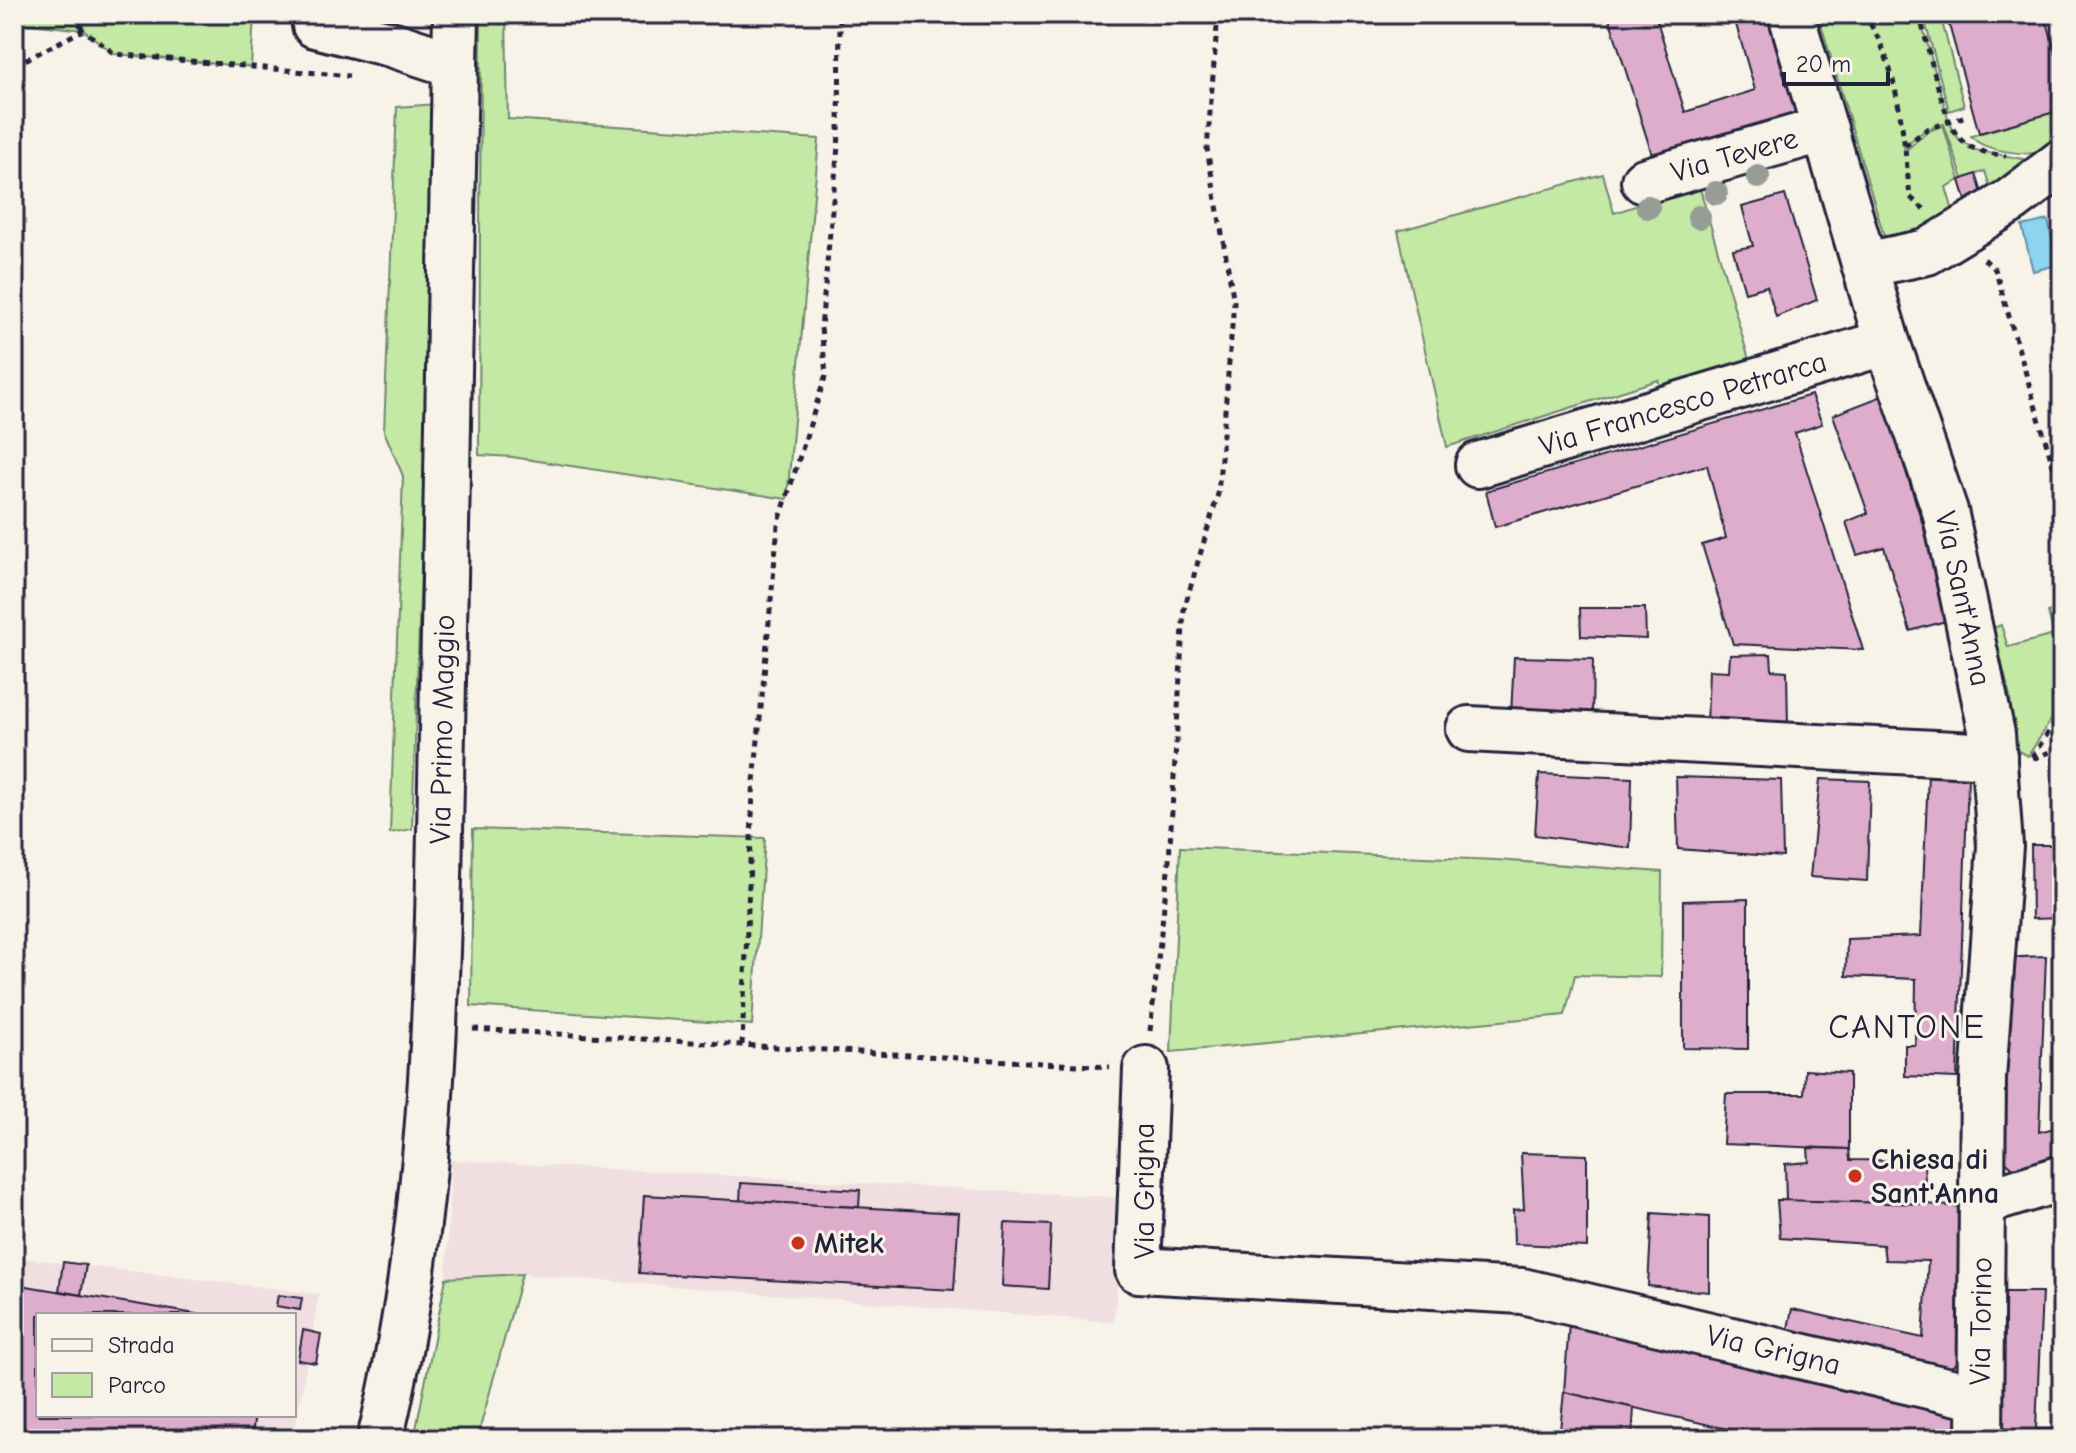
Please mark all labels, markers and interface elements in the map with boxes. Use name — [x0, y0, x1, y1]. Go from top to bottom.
scale bar — [1784, 36, 1888, 86]
text: 20 m — [1796, 50, 1851, 78]
street label: Via Tevere — [1667, 120, 1802, 190]
street label: Via Francesco Petrarca — [1535, 344, 1831, 463]
street label: Via Sant'Anna — [1928, 508, 1999, 689]
street label: Via Primo Maggio — [422, 614, 462, 845]
district label: CANTONE — [1828, 1007, 1986, 1047]
street label: Via Grigna — [1127, 1123, 1162, 1259]
place label: Chiesa di Sant'Anna — [1871, 1142, 1999, 1211]
marker: Chiesa di Sant'Anna — [1846, 1167, 1864, 1185]
place label: Mitek — [814, 1226, 884, 1261]
marker: Mitek — [789, 1234, 807, 1252]
street label: Via Torino — [1962, 1257, 2000, 1385]
legend — [36, 1313, 296, 1417]
street label: Via Grigna — [1703, 1317, 1844, 1382]
text: Strada — [108, 1331, 175, 1359]
text: Parco — [108, 1371, 166, 1399]

